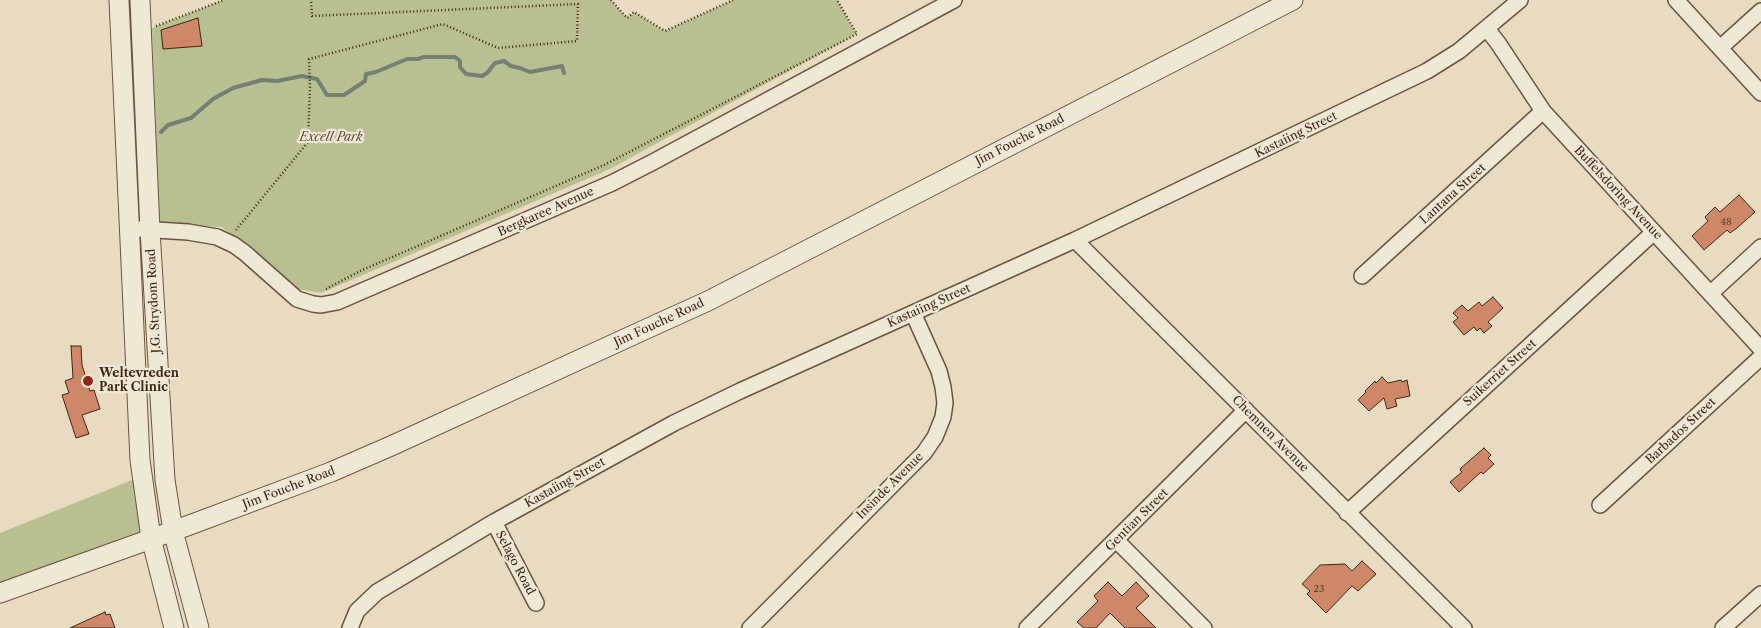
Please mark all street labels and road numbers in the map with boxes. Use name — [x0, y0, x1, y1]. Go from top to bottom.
street label: Kastaiing Street — [1253, 109, 1339, 161]
street label: Jim Fouche Road — [973, 111, 1067, 169]
street label: Buffelsdoring Avenue — [1571, 143, 1665, 243]
street label: Lantana Street — [1417, 161, 1489, 227]
street label: Bergkaree Avenue — [496, 184, 596, 240]
street label: J.G. Strydom Road — [144, 248, 164, 354]
street label: Kastaiing Street — [885, 281, 973, 331]
street label: Jim Fouche Road — [612, 296, 706, 350]
street label: Suikerriet Street — [1460, 336, 1540, 410]
street label: Chemnen Avenue — [1229, 393, 1311, 475]
street label: Barbados Street — [1643, 395, 1719, 467]
street label: Insinde Avenue — [854, 450, 926, 522]
street label: Kastaiing Street — [522, 455, 608, 511]
street label: Jim Fouche Road — [241, 464, 337, 512]
street label: Gentian Street — [1103, 486, 1171, 554]
street label: Selago Road — [492, 529, 538, 597]

